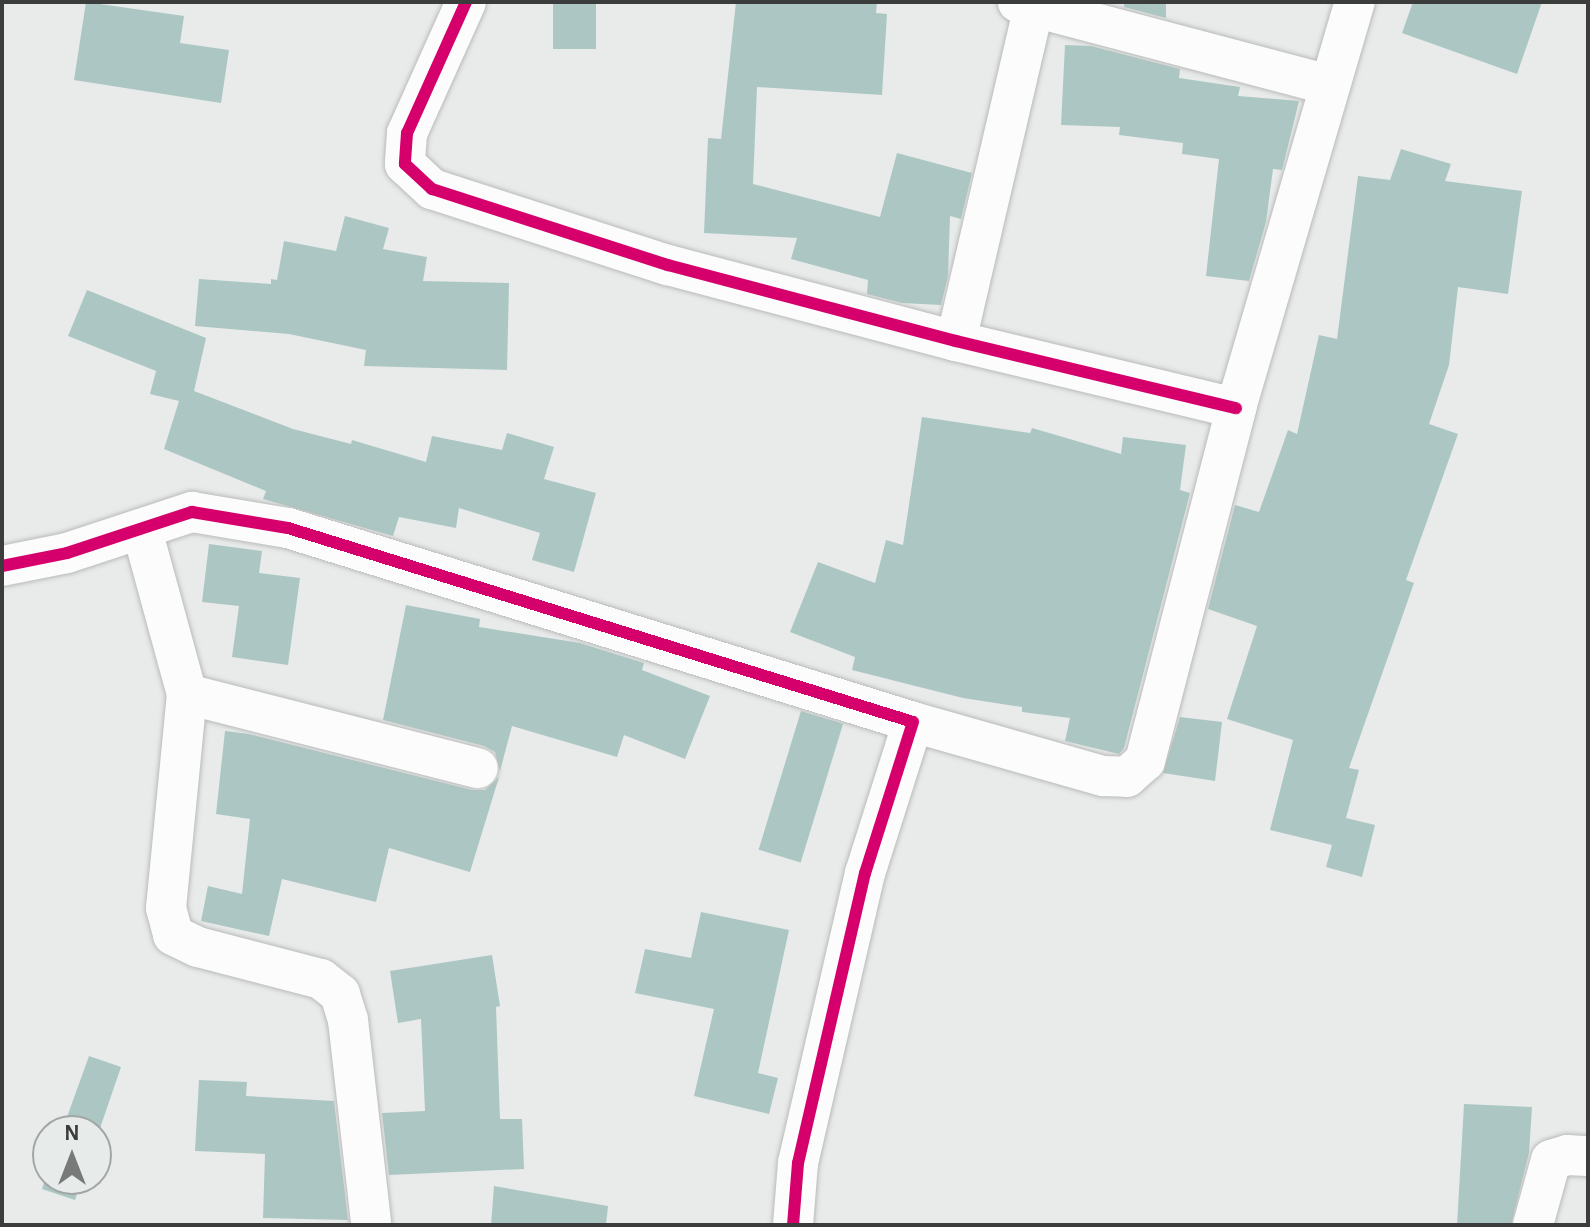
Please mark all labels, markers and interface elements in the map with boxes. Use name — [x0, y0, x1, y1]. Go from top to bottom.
north arrow — [32, 1115, 112, 1195]
text: N — [64, 1122, 80, 1144]

